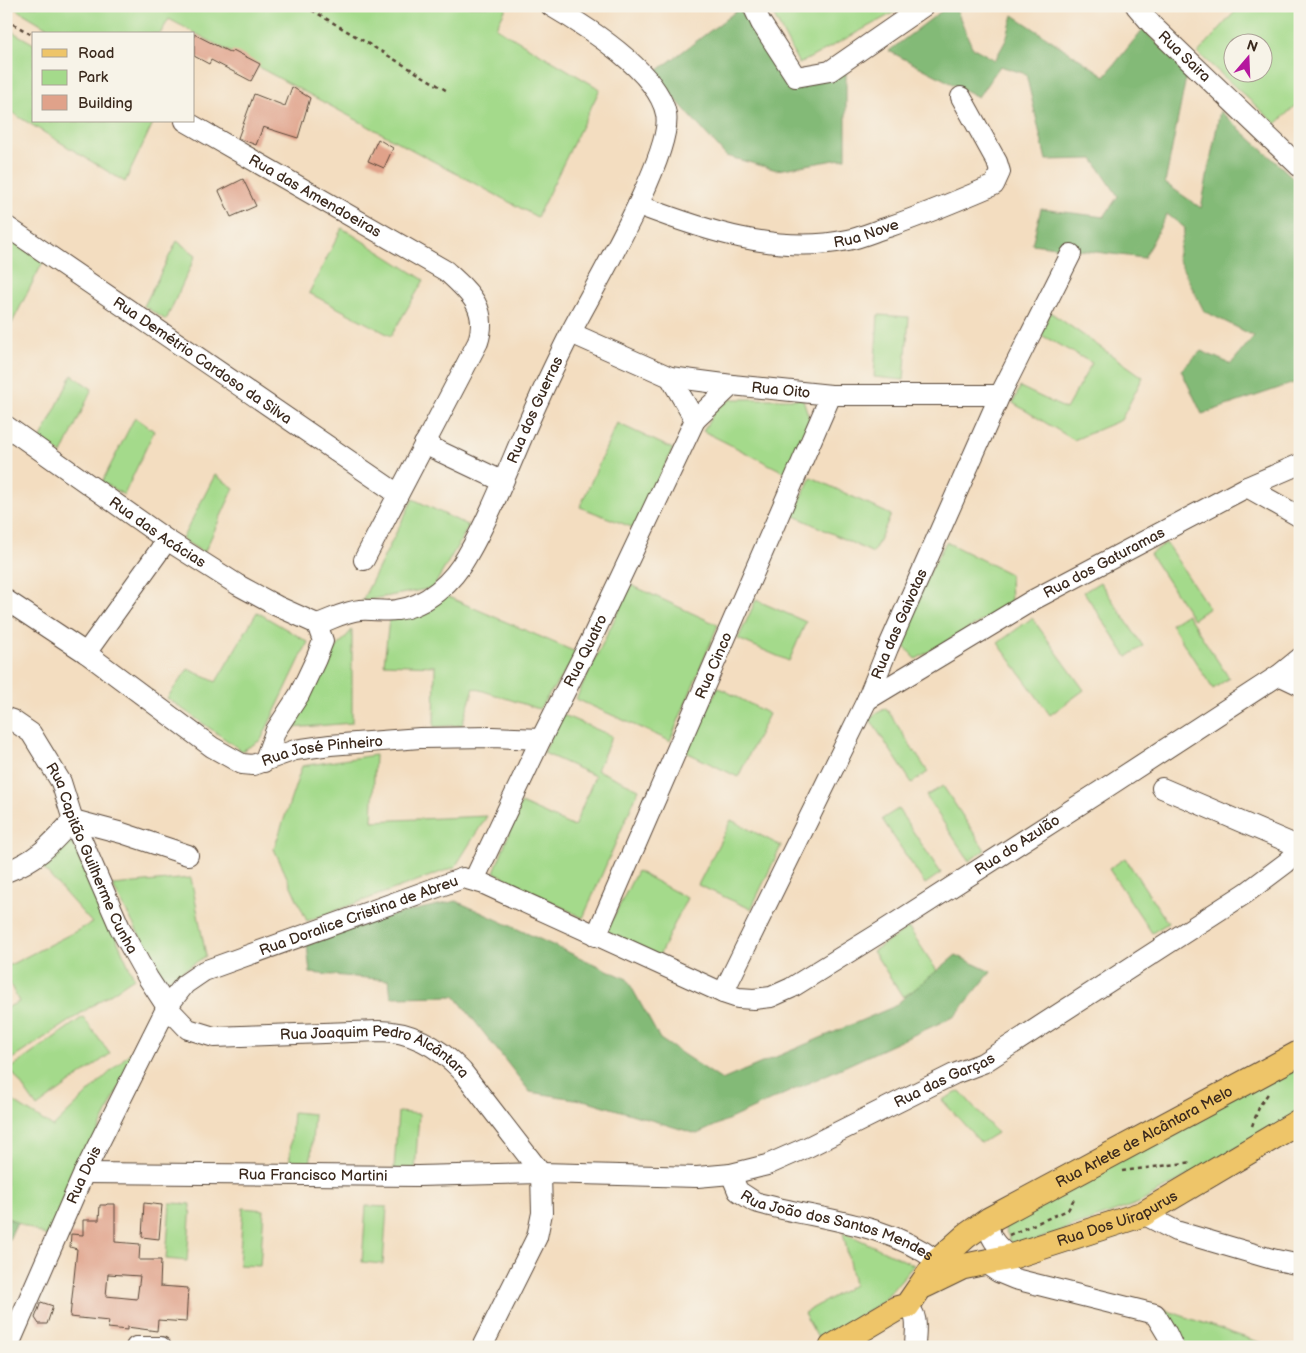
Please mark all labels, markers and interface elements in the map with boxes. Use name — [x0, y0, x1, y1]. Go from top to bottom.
street label: Rua Saira — [1154, 27, 1215, 86]
legend — [32, 32, 195, 122]
north arrow — [1224, 32, 1274, 82]
text: N — [1244, 36, 1260, 56]
text: Road — [78, 44, 114, 63]
text: Park — [78, 68, 109, 87]
text: Building — [78, 94, 133, 113]
street label: Rua das Amendoeiras — [245, 151, 385, 242]
street label: Rua Nove — [832, 215, 901, 252]
street label: Rua Demétrio Cardoso da Silva — [109, 293, 295, 429]
street label: Rua dos Guerras — [503, 353, 568, 466]
street label: Rua Oito — [750, 378, 811, 403]
street label: Rua das Acácias — [105, 493, 210, 572]
street label: Rua dos Gaturamas — [1040, 523, 1169, 603]
street label: Rua das Gaivotas — [867, 566, 932, 682]
street label: Rua Quatro — [560, 612, 612, 690]
street label: Rua Cinco — [691, 629, 737, 702]
street label: Rua José Pinheiro — [259, 732, 384, 771]
street label: Rua Capitão Guilherme Cunha — [41, 759, 142, 957]
street label: Rua do Azulão — [971, 811, 1064, 880]
street label: Rua Doralice Cristina de Abreu — [257, 872, 461, 960]
street label: Rua Joaquim Pedro Alcântara — [280, 1022, 473, 1082]
street label: Rua das Garças — [891, 1049, 999, 1112]
street label: Rua Arlete de Alcântara Melo — [1052, 1082, 1236, 1192]
street label: Rua Dois — [63, 1143, 106, 1207]
street label: Rua Francisco Martini — [238, 1165, 388, 1186]
street label: Rua João dos Santos Mendes — [736, 1186, 937, 1266]
street label: Rua Dos Uirapurus — [1054, 1186, 1182, 1251]

